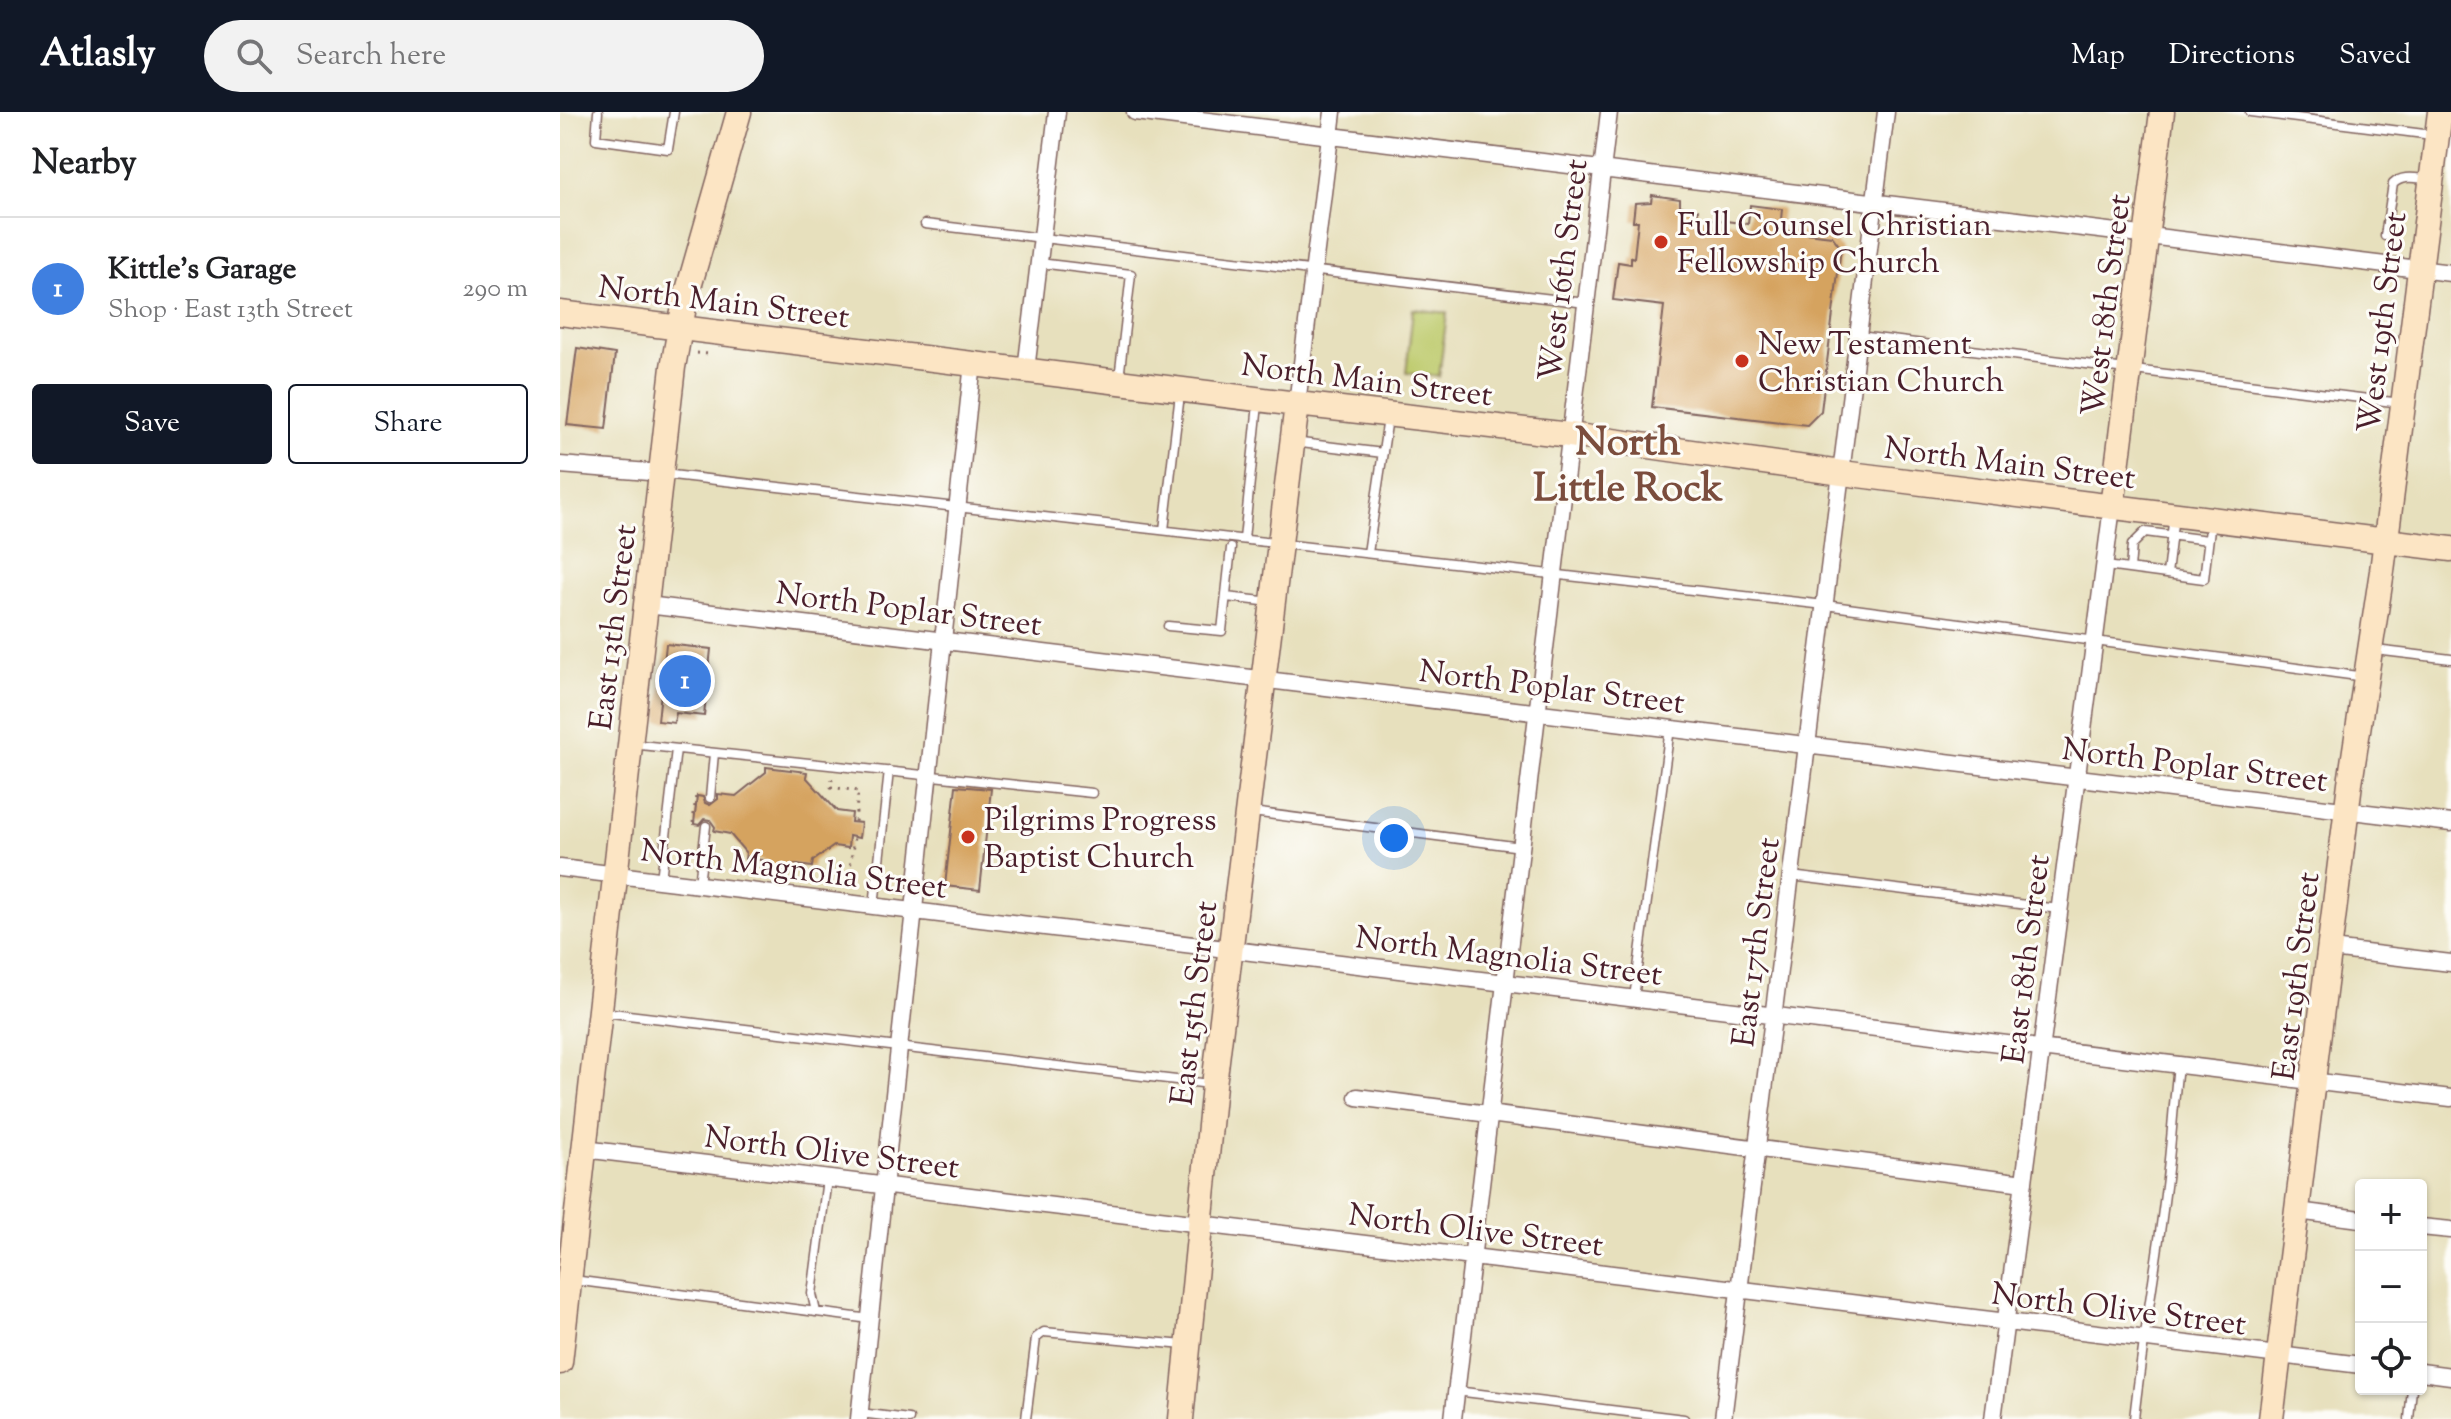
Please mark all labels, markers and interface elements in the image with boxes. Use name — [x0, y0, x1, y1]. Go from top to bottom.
search box — [204, 20, 764, 92]
text: Atlasly — [40, 29, 156, 83]
icon: search — [232, 34, 276, 78]
text: Search here — [296, 35, 446, 78]
text: Map — [2071, 36, 2125, 76]
text: Directions — [2169, 36, 2295, 76]
text: Saved — [2339, 36, 2411, 76]
text: Nearby — [32, 140, 137, 189]
street label: West 16th Street — [1529, 157, 1601, 384]
street label: West 18th Street — [2072, 191, 2144, 419]
place label: Full Counsel Christian Fellowship Church — [1677, 204, 1992, 287]
street label: West 19th Street — [2348, 209, 2420, 436]
marker: Full Counsel Christian Fellowship Church — [1652, 233, 1670, 251]
text: Kittle's Garage — [108, 249, 297, 292]
street label: North Main Street — [595, 266, 852, 342]
text: 1 — [54, 271, 62, 308]
text: 290 m — [462, 271, 528, 308]
text: Shop · East 13th Street — [108, 292, 353, 329]
place label: New Testament Christian Church — [1758, 323, 2004, 406]
street label: North Main Street — [1238, 344, 1495, 420]
marker: New Testament Christian Church — [1733, 352, 1751, 370]
button: Save — [32, 384, 272, 464]
button: Share — [288, 384, 528, 464]
district label: North Little Rock — [1533, 416, 1723, 519]
street label: North Main Street — [1881, 427, 2138, 503]
street label: East 13th Street — [580, 522, 650, 733]
street label: North Poplar Street — [773, 572, 1044, 650]
street label: North Poplar Street — [1416, 650, 1687, 728]
pin: 1 — [659, 651, 711, 711]
street label: North Poplar Street — [2059, 728, 2330, 806]
place label: Pilgrims Progress Baptist Church — [984, 799, 1217, 882]
your location — [1374, 818, 1414, 858]
marker: Pilgrims Progress Baptist Church — [959, 828, 977, 846]
street label: North Magnolia Street — [638, 829, 950, 913]
street label: East 17th Street — [1722, 835, 1794, 1050]
street label: East 18th Street — [1992, 852, 2064, 1067]
street label: East 19th Street — [2262, 870, 2334, 1083]
street label: East 15th Street — [1161, 899, 1231, 1108]
street label: North Magnolia Street — [1353, 916, 1665, 1000]
street label: North Olive Street — [702, 1116, 962, 1192]
map controls — [2355, 1179, 2427, 1395]
button: + — [2355, 1179, 2427, 1251]
street label: North Olive Street — [1346, 1194, 1606, 1270]
button: − — [2355, 1251, 2427, 1323]
street label: North Olive Street — [1989, 1273, 2249, 1349]
button: locate — [2355, 1323, 2427, 1395]

